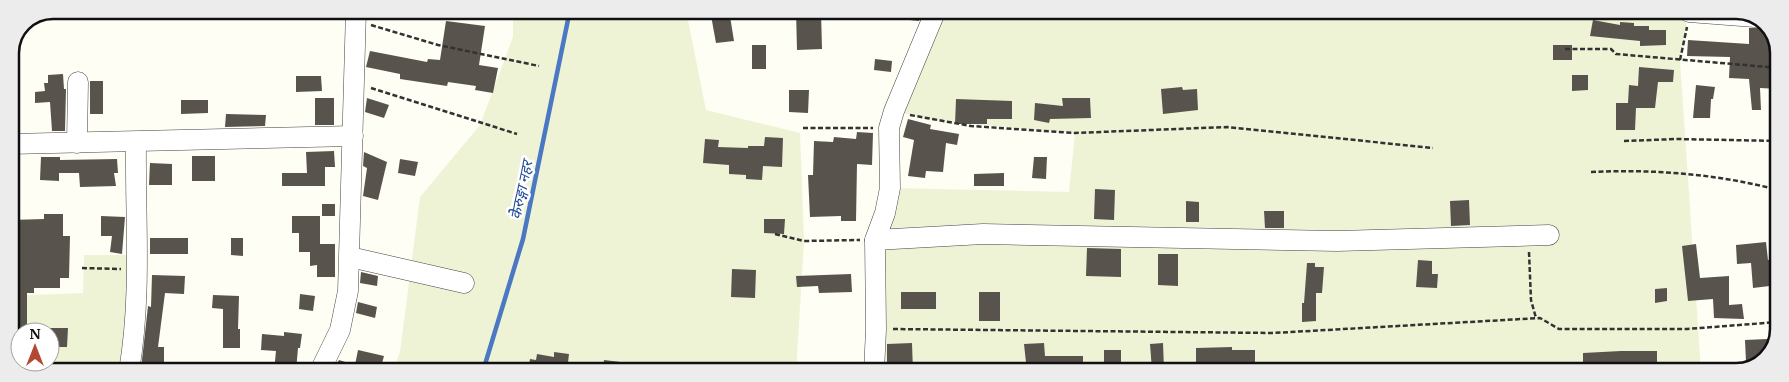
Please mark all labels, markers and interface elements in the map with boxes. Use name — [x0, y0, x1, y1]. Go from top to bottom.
water label: केेरुङ्गा नहर — [506, 156, 537, 221]
north arrow — [10, 322, 60, 372]
text: N — [29, 325, 41, 343]

